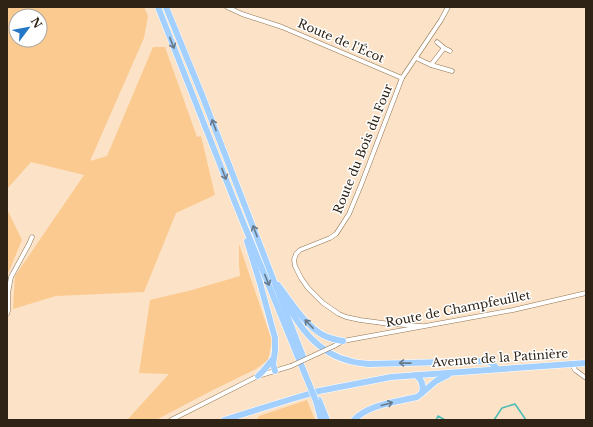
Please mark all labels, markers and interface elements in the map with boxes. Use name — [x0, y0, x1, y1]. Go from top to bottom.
north arrow — [8, 8, 48, 48]
text: N — [28, 15, 46, 31]
street label: Route de l'Écot — [296, 15, 388, 66]
one-way arrow — [169, 37, 177, 49]
street label: Route du Bois du Four — [330, 82, 396, 216]
one-way arrow — [209, 120, 217, 132]
one-way arrow — [221, 168, 229, 180]
one-way arrow — [251, 226, 258, 238]
one-way arrow — [264, 273, 271, 285]
street label: Route de Champfeuillet — [384, 287, 532, 330]
one-way arrow — [305, 319, 314, 329]
street label: Avenue de la Patinière — [430, 345, 569, 370]
one-way arrow — [399, 359, 412, 367]
one-way arrow — [380, 400, 393, 407]

